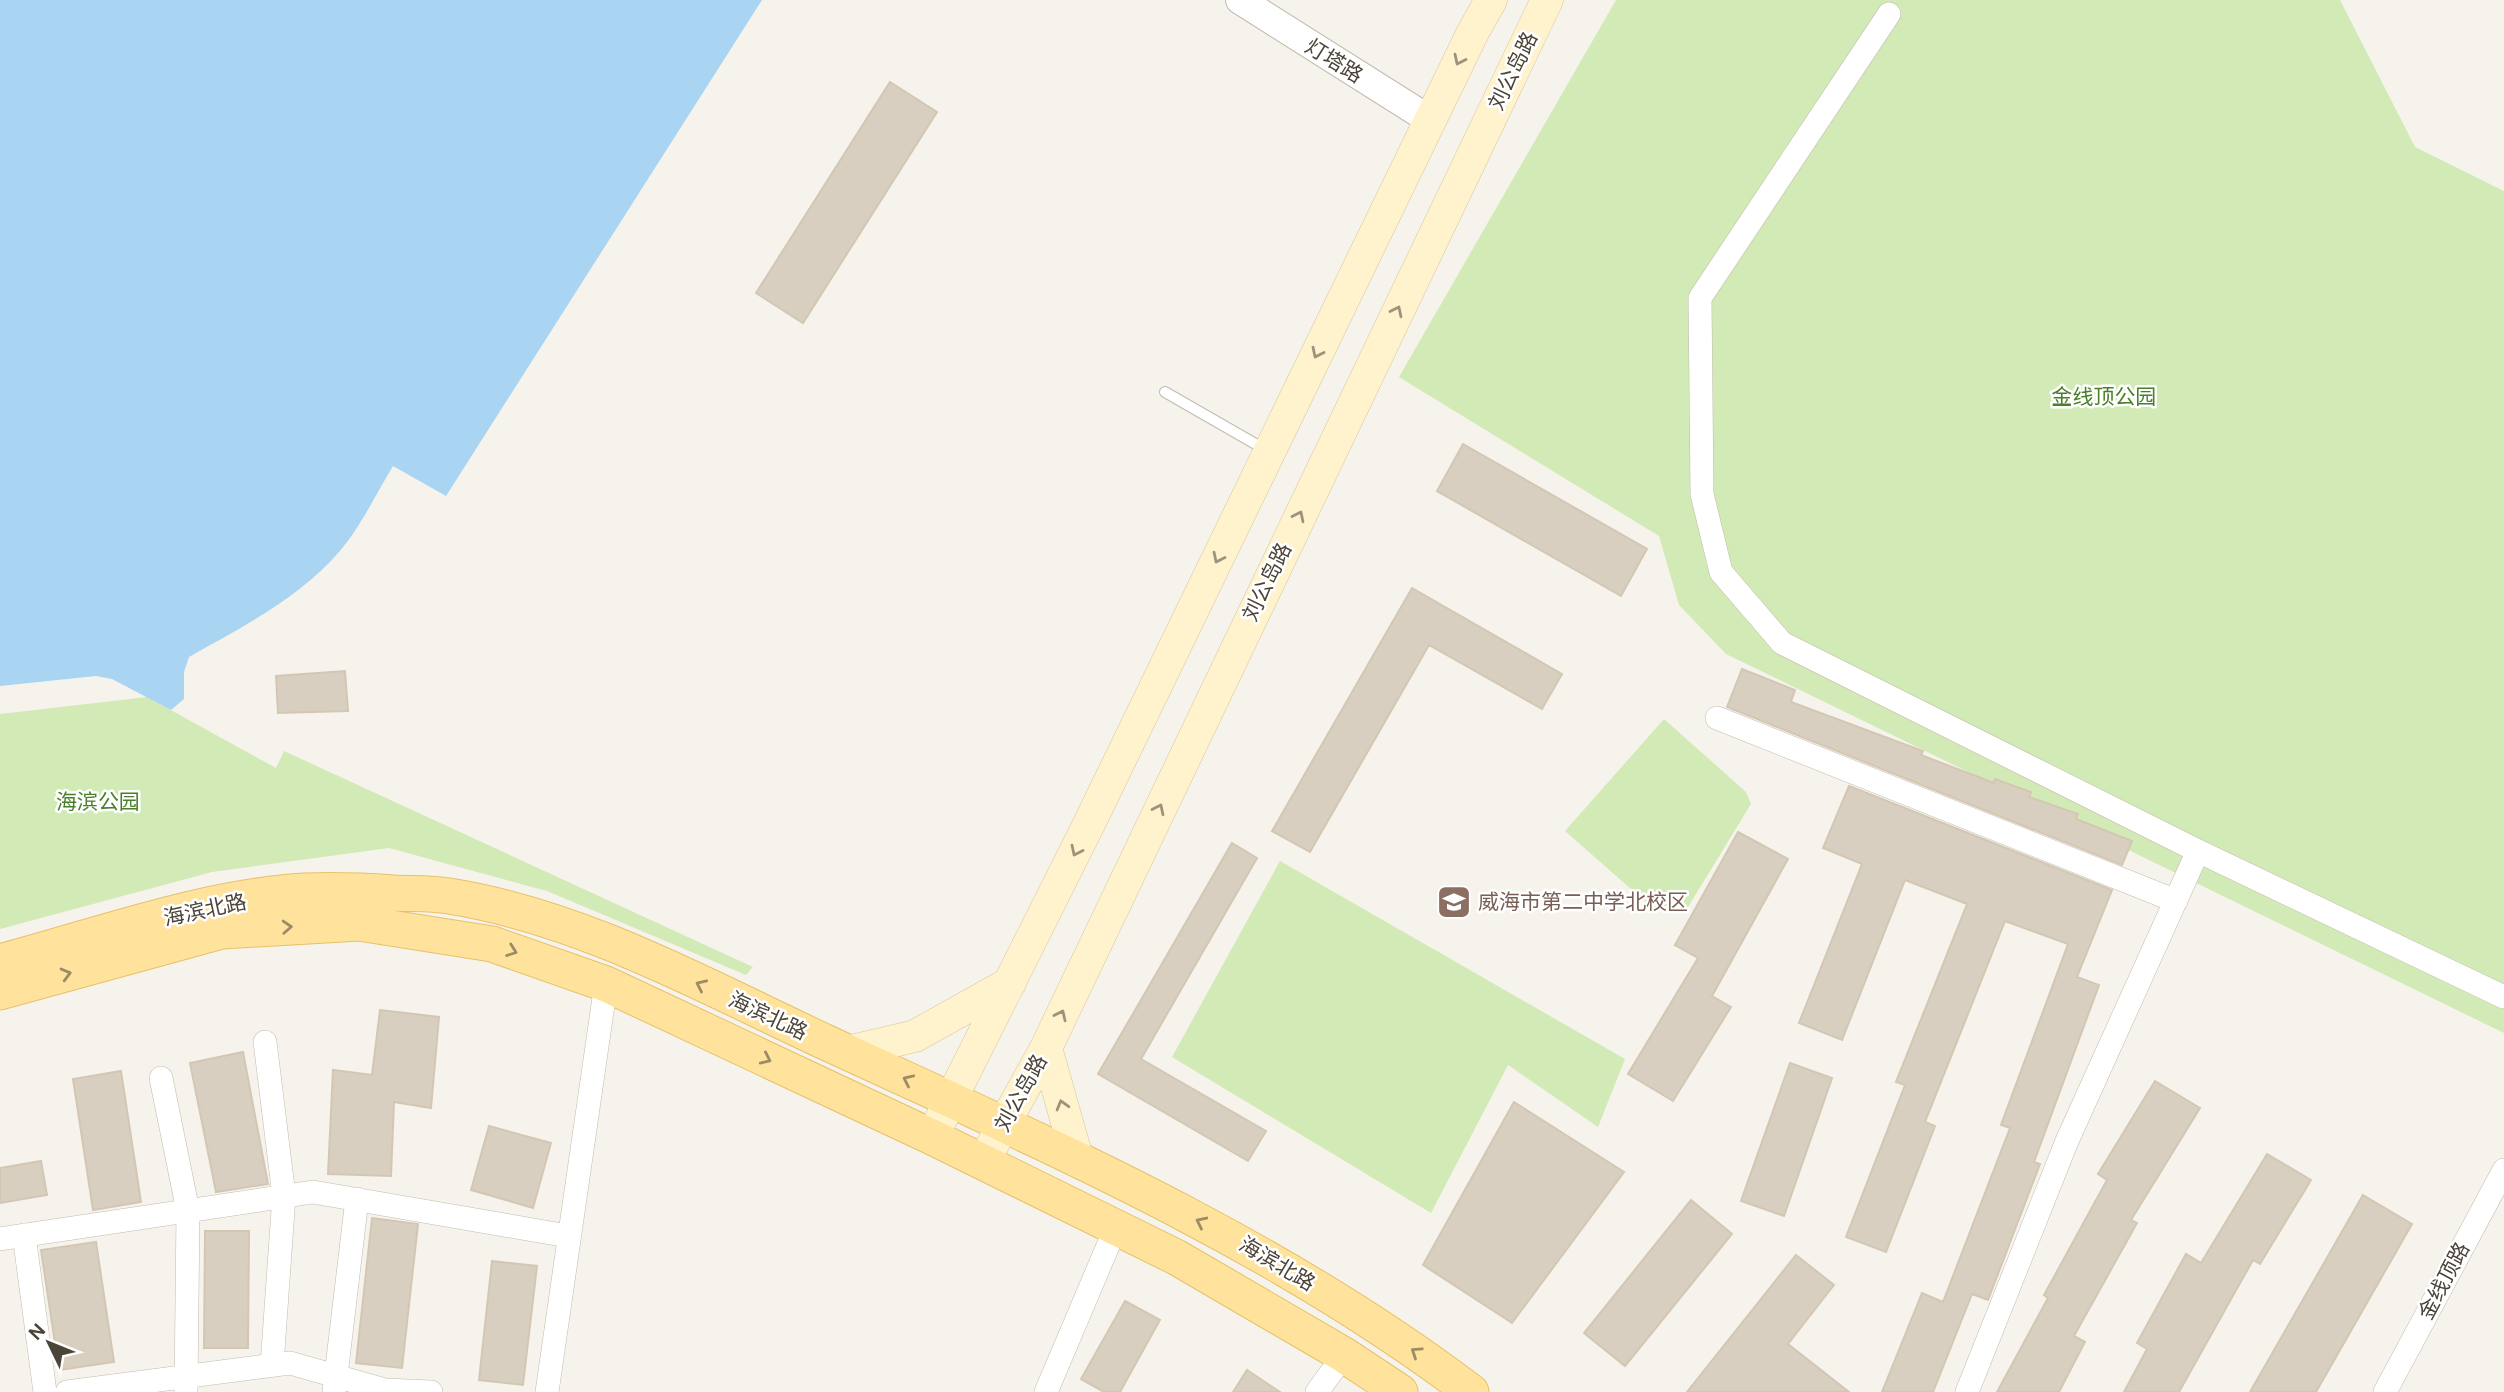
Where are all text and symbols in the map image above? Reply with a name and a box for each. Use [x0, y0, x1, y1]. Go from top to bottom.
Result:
street label: 刘公岛路 [1482, 27, 1544, 115]
street label: 灯塔路 [1300, 32, 1368, 90]
one-way arrow [1453, 53, 1467, 65]
one-way arrow [1389, 305, 1403, 318]
one-way arrow [1311, 346, 1325, 358]
park label: 金线顶公园 [2052, 383, 2157, 411]
one-way arrow [1291, 511, 1305, 523]
street label: 刘公岛路 [1236, 538, 1298, 626]
one-way arrow [1212, 551, 1226, 563]
park label: 海滨公园 [56, 788, 140, 816]
one-way arrow [1150, 804, 1164, 816]
one-way arrow [1071, 844, 1085, 856]
school or university icon: 威海市第二中学北校区 [1435, 883, 1473, 921]
street label: 海滨北路 [161, 888, 249, 932]
place label: 威海市第二中学北校区 [1478, 888, 1688, 916]
one-way arrow [282, 920, 293, 935]
one-way arrow [505, 943, 517, 957]
one-way arrow [60, 968, 72, 982]
one-way arrow [696, 979, 708, 993]
street label: 海滨北路 [724, 986, 812, 1046]
one-way arrow [1053, 1010, 1067, 1022]
street label: 刘公岛路 [988, 1049, 1054, 1137]
one-way arrow [759, 1051, 771, 1065]
one-way arrow [903, 1074, 915, 1088]
one-way arrow [1055, 1099, 1070, 1111]
one-way arrow [1196, 1216, 1208, 1230]
street label: 海滨北路 [1234, 1230, 1320, 1298]
street label: 金线顶路 [2412, 1237, 2476, 1325]
north arrow [14, 1308, 84, 1378]
text: N [23, 1318, 51, 1345]
one-way arrow [1411, 1348, 1424, 1360]

